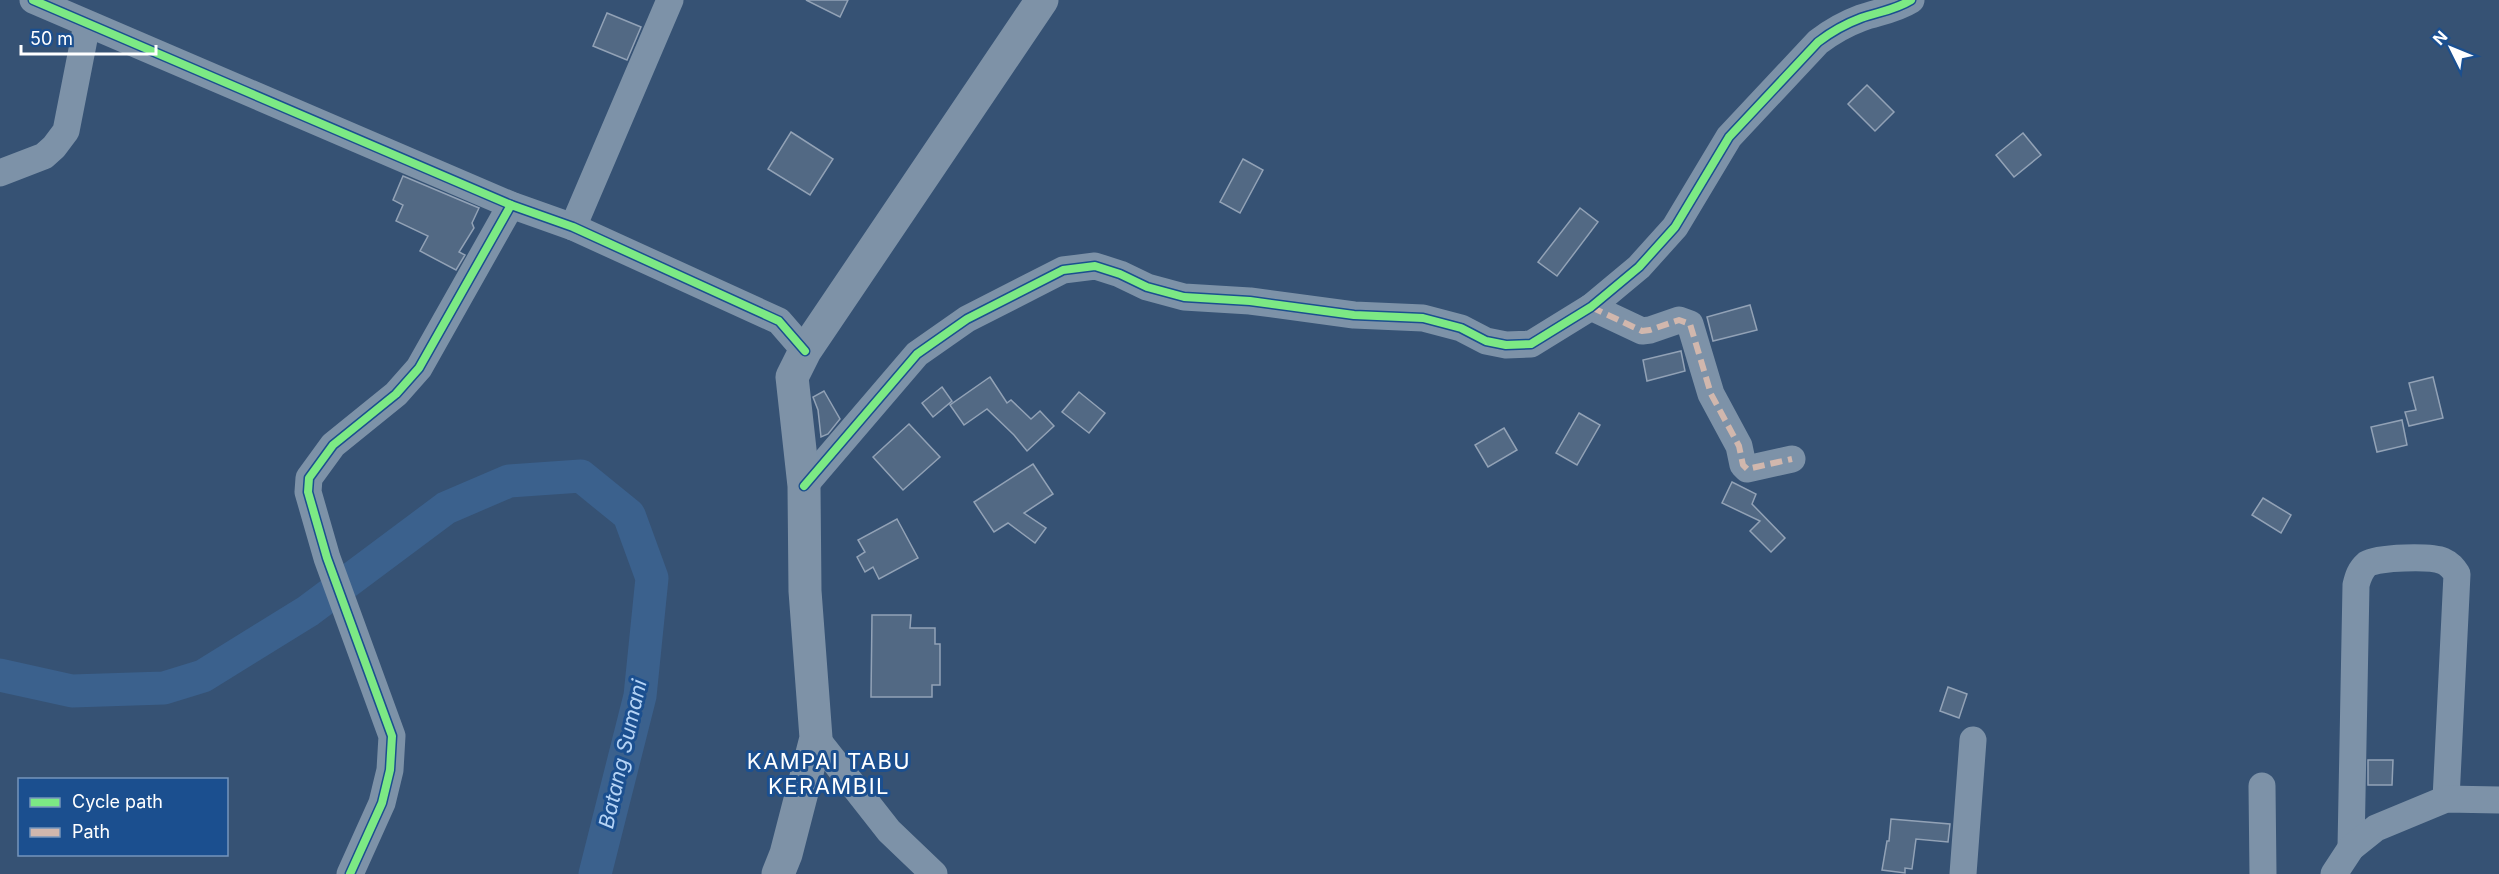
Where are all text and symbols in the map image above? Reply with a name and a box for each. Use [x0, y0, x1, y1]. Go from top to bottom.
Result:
scale bar [21, 18, 156, 56]
north arrow [2421, 18, 2481, 78]
text: N [2429, 26, 2452, 49]
text: 50 m [30, 28, 73, 49]
water label: Batang Sumani [593, 676, 652, 831]
district label: KAMPAI TABU KERAMBIL [747, 748, 911, 799]
legend [18, 778, 228, 856]
text: Cycle path [72, 791, 163, 812]
text: Path [72, 821, 110, 842]

